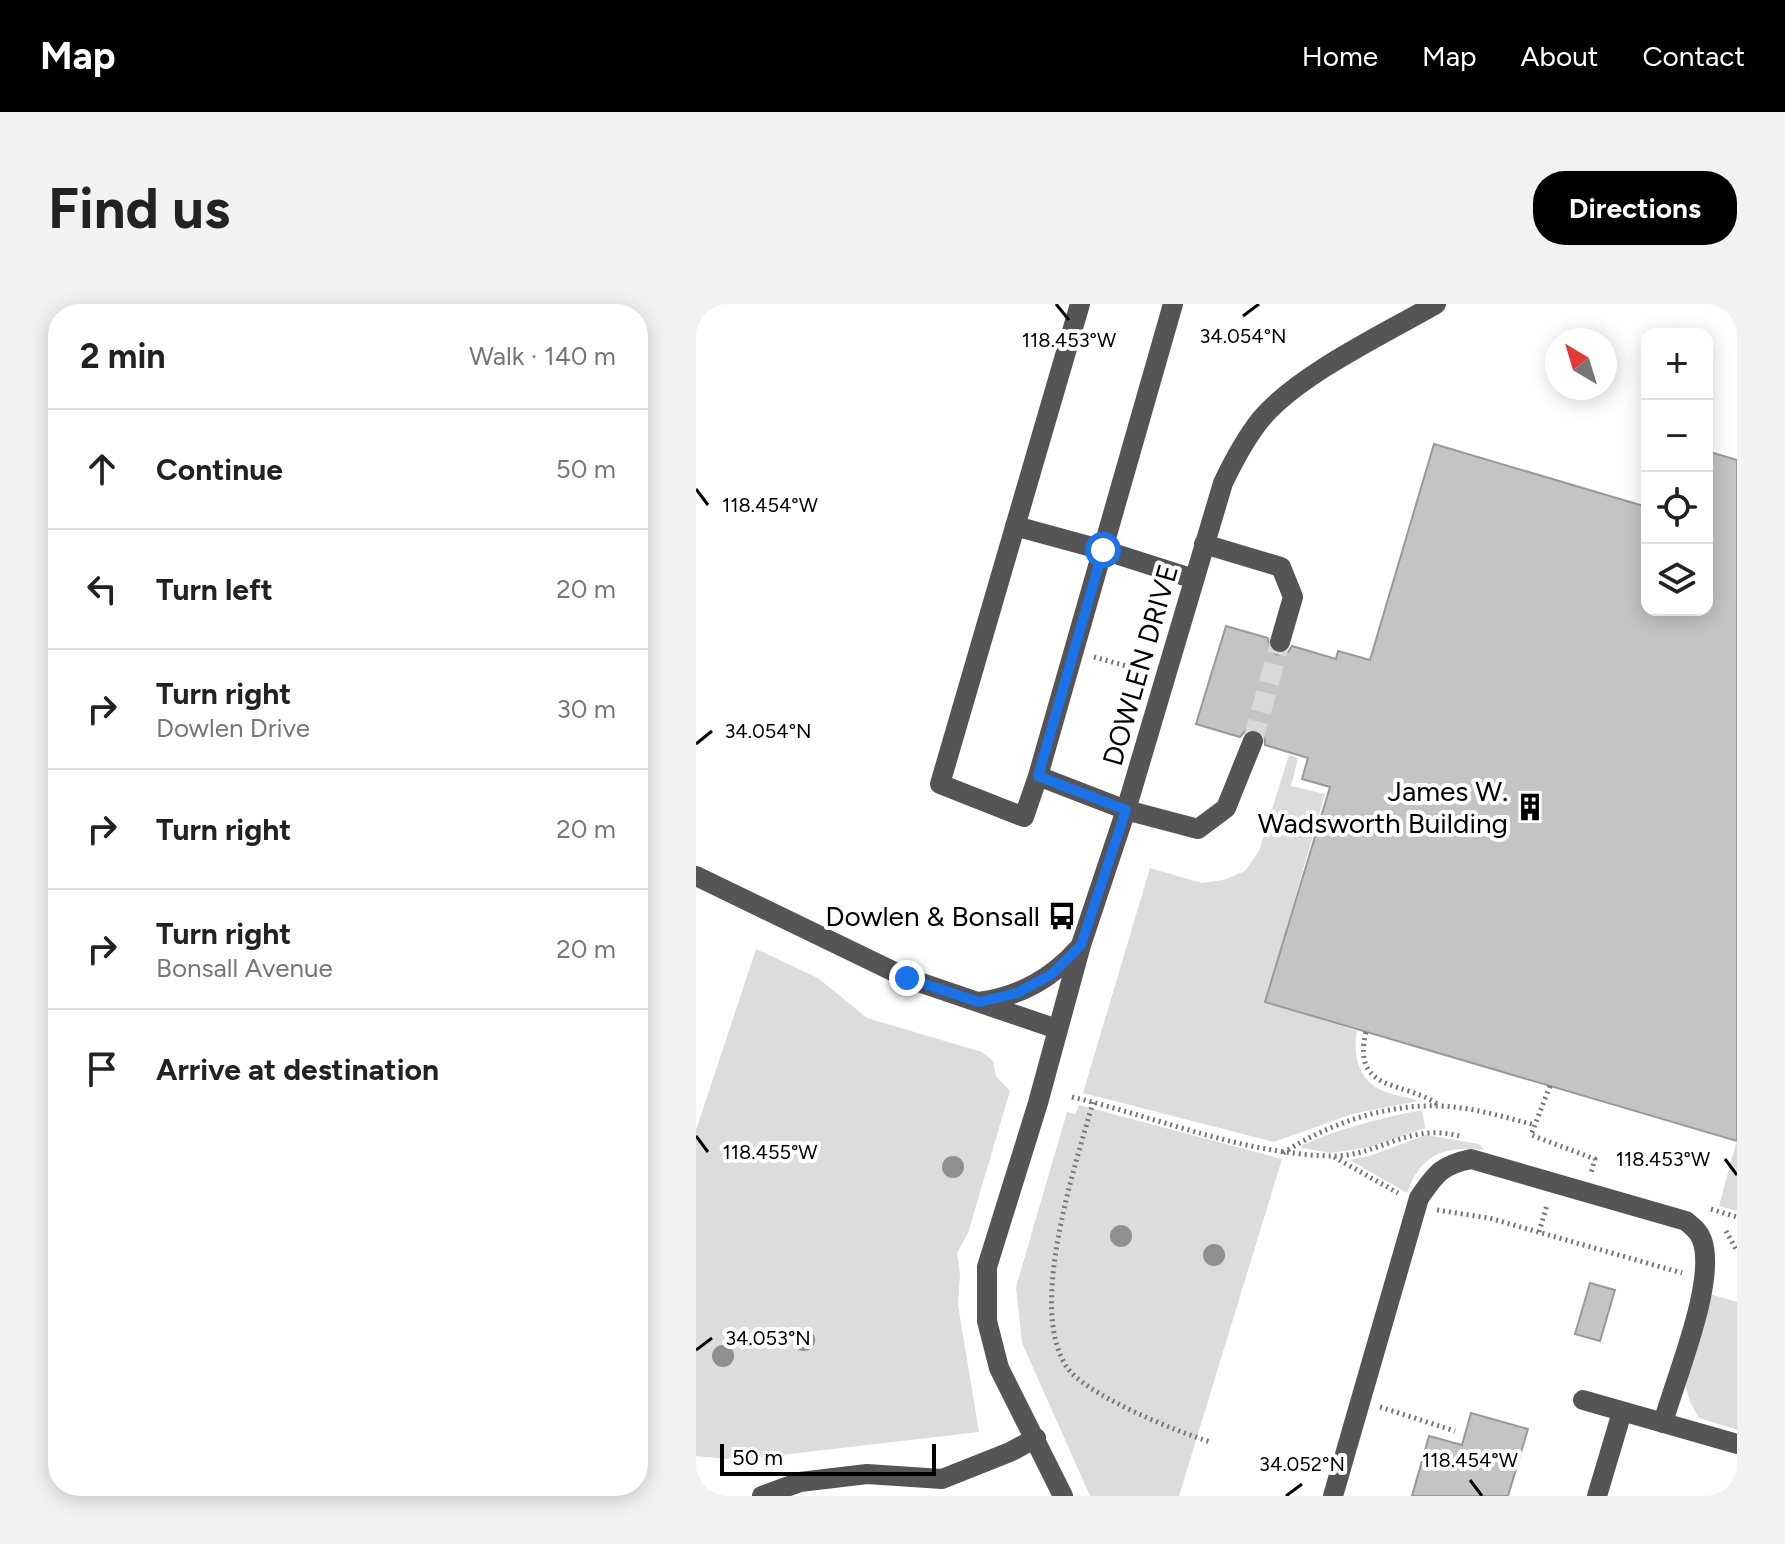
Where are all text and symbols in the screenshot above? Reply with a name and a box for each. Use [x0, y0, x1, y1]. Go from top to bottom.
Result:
text: Map [40, 33, 116, 79]
text: Home [1302, 39, 1378, 73]
text: Map [1422, 39, 1477, 73]
text: About [1521, 39, 1598, 73]
text: Contact [1642, 39, 1745, 73]
button: Directions [1533, 171, 1737, 245]
text: Find us [48, 175, 230, 242]
text: 34.054°N [1199, 324, 1287, 348]
text: 118.453°W [1022, 328, 1116, 352]
north arrow [1545, 328, 1617, 400]
map controls [1641, 328, 1713, 616]
button: + [1641, 328, 1713, 400]
text: 2 min [80, 336, 166, 377]
text: Walk · 140 m [469, 340, 616, 372]
button: − [1641, 400, 1713, 472]
icon: ahead [80, 447, 124, 491]
text: Continue [156, 451, 283, 488]
text: 50 m [556, 453, 616, 485]
button: locate [1641, 472, 1713, 544]
text: 118.454°W [722, 493, 818, 517]
route start [1085, 532, 1121, 568]
button: layers [1641, 544, 1713, 616]
street label: DOWLEN DRIVE [1095, 560, 1185, 770]
icon: left [80, 567, 124, 611]
text: Turn left [156, 571, 273, 608]
text: 20 m [556, 573, 616, 605]
text: Turn right [156, 675, 291, 712]
icon: right [80, 687, 124, 731]
text: 30 m [557, 693, 616, 725]
text: Dowlen Drive [156, 712, 310, 744]
text: 34.054°N [724, 719, 812, 743]
place label: James W. Wadsworth Building [1258, 774, 1508, 840]
building icon: James W. Wadsworth Building [1515, 792, 1545, 822]
icon: right [80, 807, 124, 851]
text: Turn right [156, 811, 291, 848]
text: 20 m [556, 813, 616, 845]
place label: Dowlen & Bonsall [825, 899, 1040, 933]
bus stop icon: Dowlen & Bonsall [1047, 901, 1077, 931]
text: Turn right [156, 915, 291, 952]
icon: right [80, 927, 124, 971]
text: 20 m [556, 933, 616, 965]
text: Bonsall Avenue [156, 952, 333, 984]
route end [889, 960, 925, 996]
icon: arrive [80, 1047, 124, 1091]
text: Arrive at destination [156, 1051, 439, 1088]
text: 118.455°W [723, 1140, 817, 1164]
text: 118.453°W [1616, 1147, 1710, 1171]
text: 34.053°N [725, 1326, 811, 1350]
scale bar [720, 1440, 936, 1476]
text: 50 m [732, 1444, 783, 1471]
text: 118.454°W [1422, 1448, 1518, 1472]
text: 34.052°N [1259, 1452, 1345, 1476]

